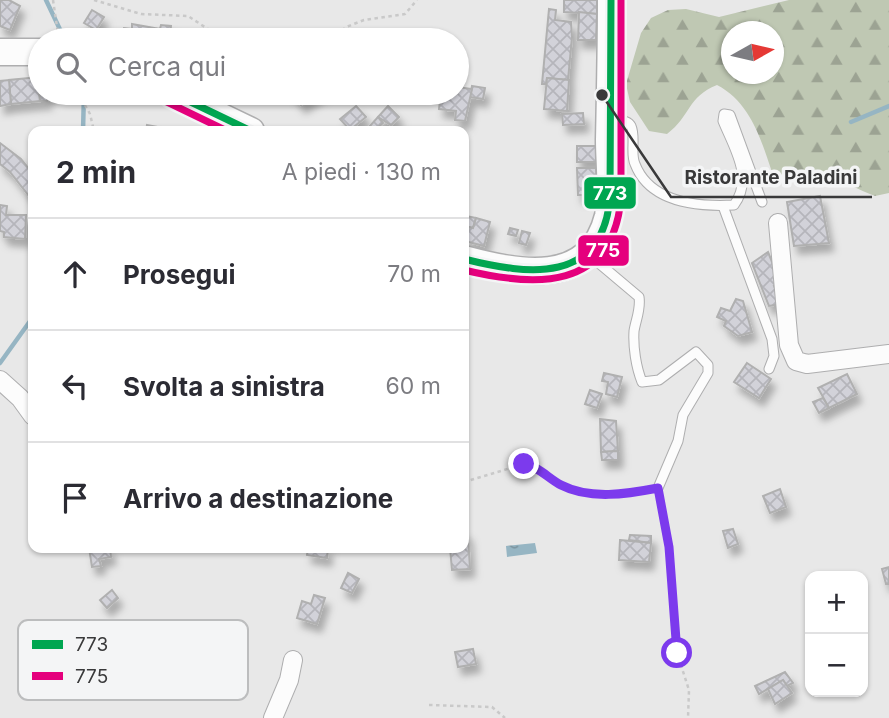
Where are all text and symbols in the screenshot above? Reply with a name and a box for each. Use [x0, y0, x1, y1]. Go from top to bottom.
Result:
north arrow [721, 21, 784, 84]
search box [28, 28, 469, 105]
icon: search [52, 48, 90, 86]
text: Cerca qui [108, 51, 226, 82]
text: 2 min [56, 154, 136, 190]
callout: Ristorante Paladini [671, 157, 872, 197]
text: A piedi · 130 m [282, 158, 441, 186]
text: Ristorante Paladini [684, 166, 858, 189]
line badge: 773 [583, 176, 637, 210]
text: 773 [593, 182, 627, 205]
line badge: 775 [577, 234, 630, 267]
text: 775 [586, 239, 620, 262]
icon: ahead [56, 255, 94, 293]
text: Prosegui [123, 259, 235, 290]
text: 70 m [387, 260, 441, 288]
icon: left [56, 367, 94, 405]
text: Svolta a sinistra [123, 371, 325, 402]
text: 60 m [386, 372, 441, 400]
route end [508, 448, 539, 479]
icon: arrive [56, 479, 94, 517]
text: Arrivo a destinazione [123, 483, 393, 514]
map controls [805, 571, 868, 697]
button: + [805, 571, 868, 634]
legend [18, 620, 248, 700]
text: 773 [75, 633, 108, 656]
button: − [805, 634, 868, 697]
route start [661, 637, 692, 668]
text: 775 [75, 665, 108, 688]

